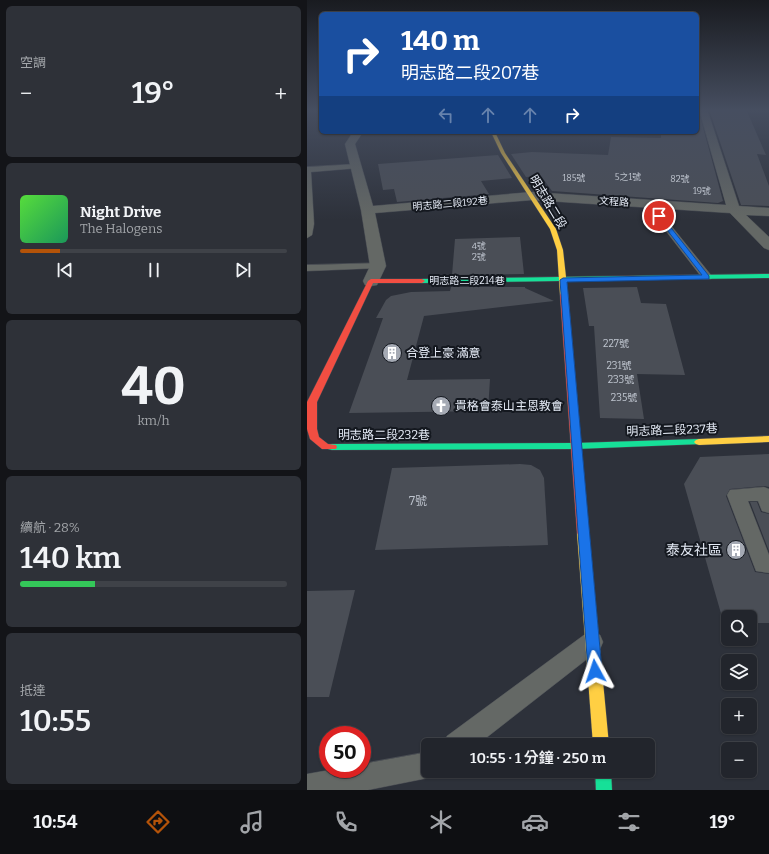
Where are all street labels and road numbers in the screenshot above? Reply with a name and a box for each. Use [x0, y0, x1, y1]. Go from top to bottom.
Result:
street label: 明志路二段 [527, 173, 569, 231]
street label: 明志路二段192巷 [412, 195, 488, 213]
street label: 文程路 [599, 195, 629, 209]
street label: 明志路二段214巷 [429, 275, 505, 287]
street label: 明志路二段237巷 [626, 421, 718, 439]
street label: 明志路二段232巷 [338, 428, 430, 442]

